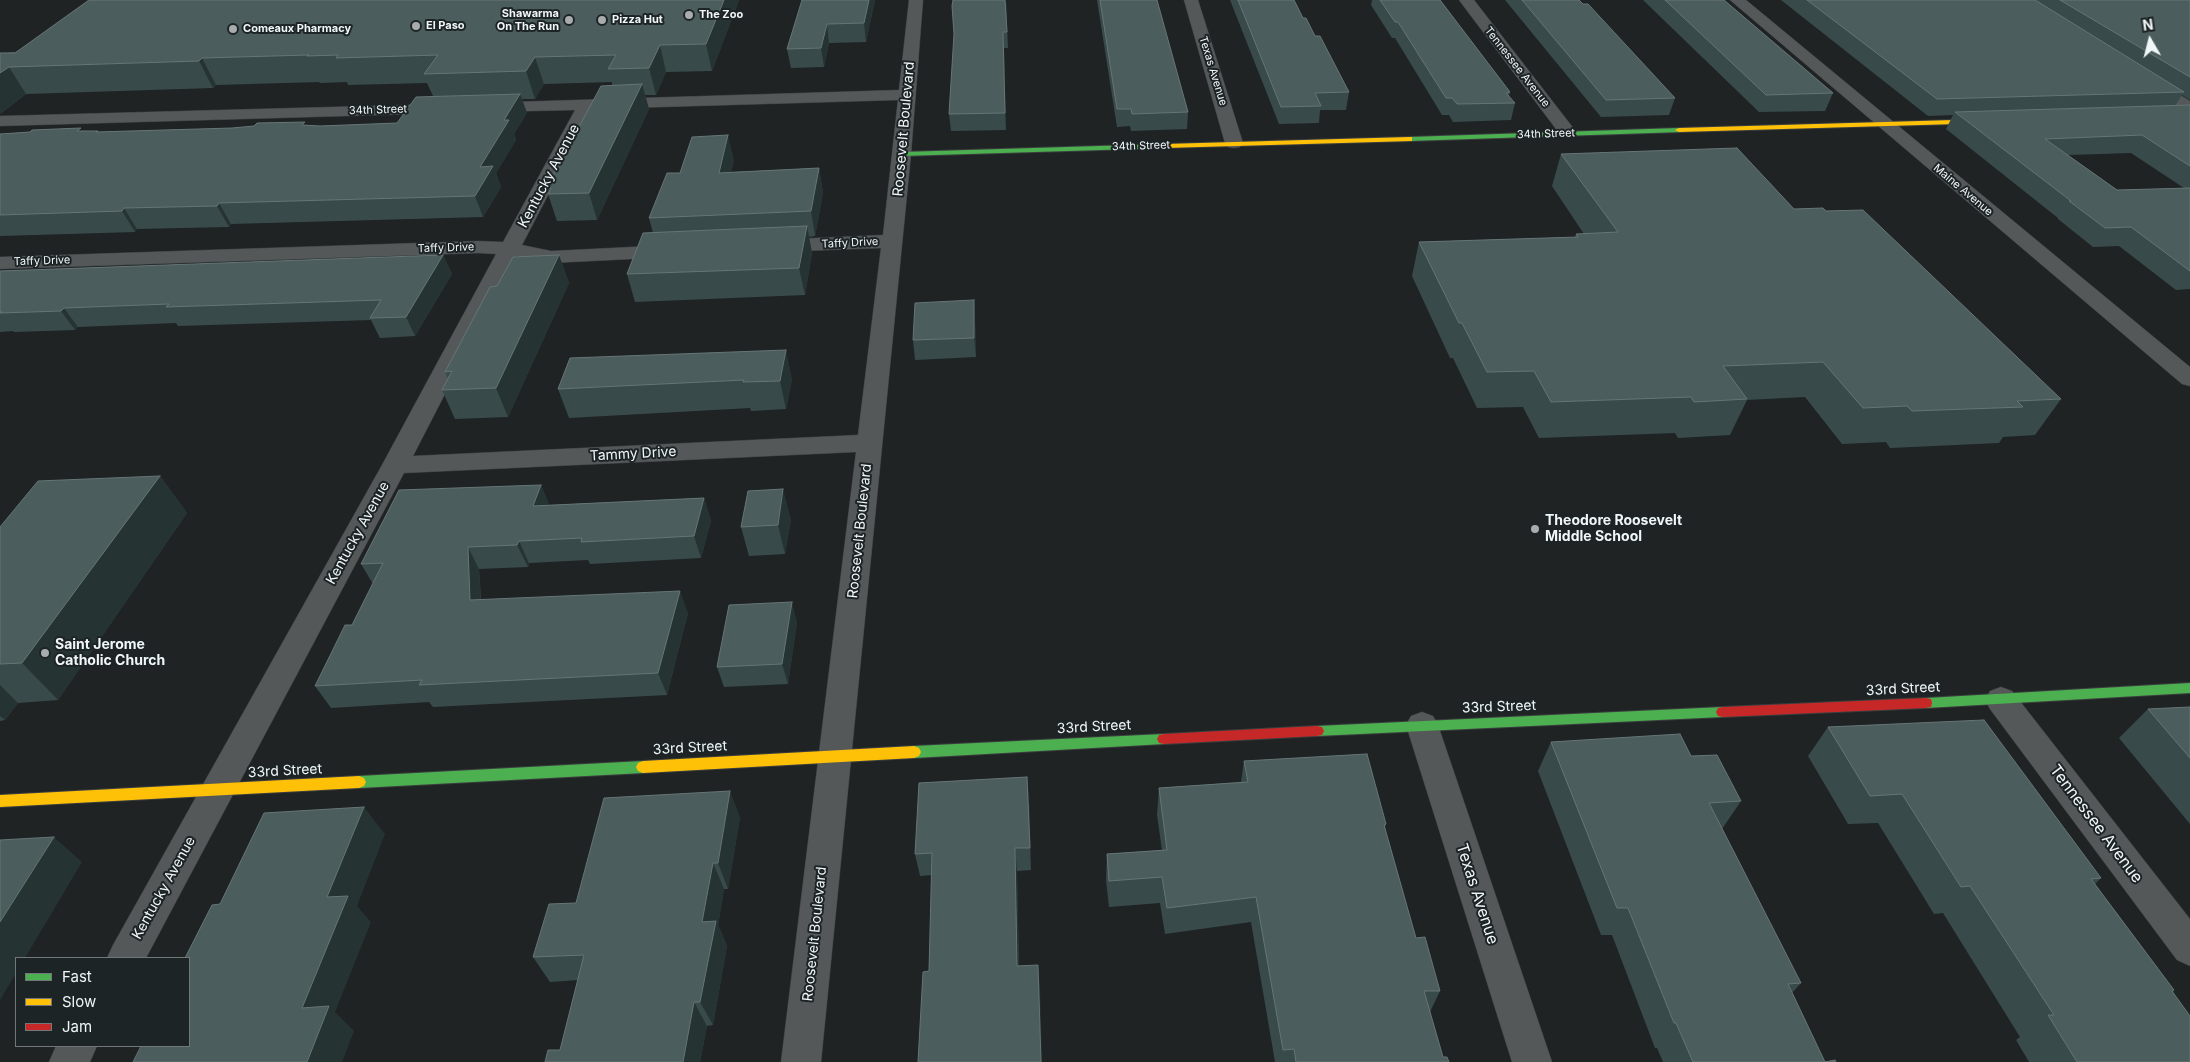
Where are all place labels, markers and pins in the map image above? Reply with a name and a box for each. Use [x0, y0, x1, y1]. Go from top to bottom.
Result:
place label: Shawarma On The Run [497, 7, 559, 33]
place label: The Zoo [699, 8, 743, 22]
marker: The Zoo [683, 9, 695, 21]
place label: Pizza Hut [612, 13, 663, 27]
marker: Shawarma On The Run [563, 14, 575, 26]
marker: Pizza Hut [596, 14, 608, 26]
place label: El Paso [426, 19, 465, 33]
marker: El Paso [410, 20, 422, 32]
place label: Comeaux Pharmacy [243, 22, 351, 36]
marker: Comeaux Pharmacy [227, 23, 239, 35]
place label: Theodore Roosevelt Middle School [1545, 513, 1682, 546]
marker: Theodore Roosevelt Middle School [1529, 523, 1541, 535]
place label: Saint Jerome Catholic Church [55, 637, 165, 670]
marker: Saint Jerome Catholic Church [39, 647, 51, 659]

